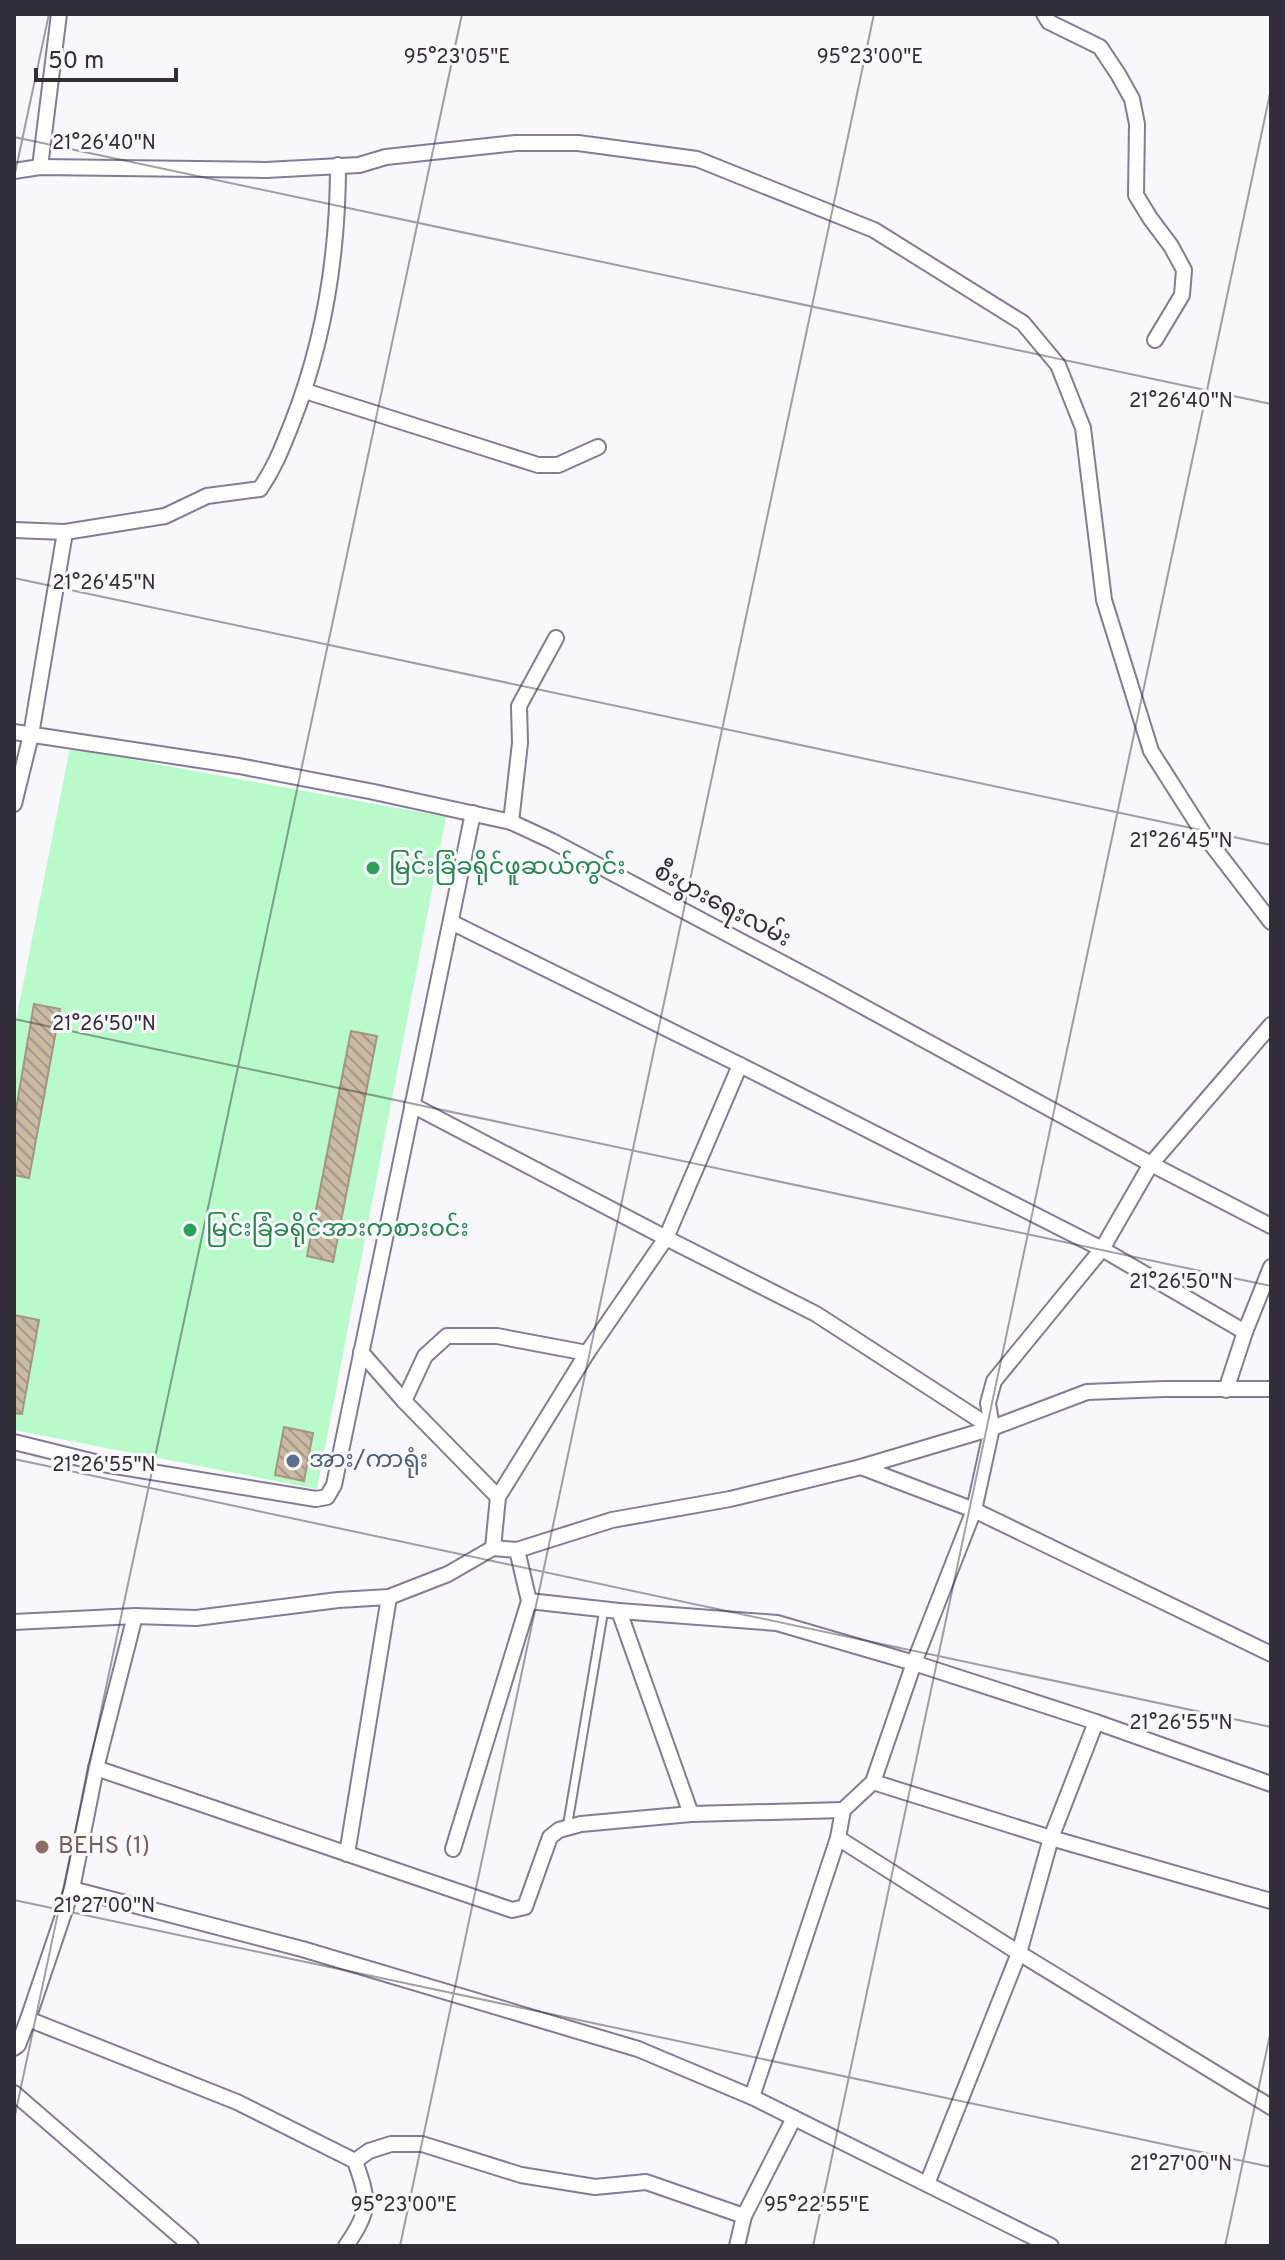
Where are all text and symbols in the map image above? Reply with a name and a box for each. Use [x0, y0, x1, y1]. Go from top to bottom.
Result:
scale bar [36, 32, 176, 82]
text: 95°23'05"E [404, 45, 510, 71]
text: 95°23'00"E [817, 45, 923, 71]
text: 50 m [48, 47, 104, 77]
text: 21°26'40"N [52, 131, 156, 157]
text: 21°26'40"N [1129, 389, 1233, 415]
text: 21°26'45"N [52, 571, 156, 597]
text: 21°26'45"N [1129, 829, 1233, 855]
place label: မြင်းခြံခရိုင်ဖူဆယ်ကွင်း [389, 850, 626, 885]
street label: စီးပွားရေးလမ်း [647, 855, 797, 956]
marker: မြင်းခြံခရိုင်ဖူဆယ်ကွင်း [364, 859, 382, 877]
text: 21°26'50"N [52, 1012, 156, 1038]
place label: မြင်းခြံခရိုင်အားကစားဝင်း [206, 1212, 469, 1247]
marker: မြင်းခြံခရိုင်အားကစားဝင်း [181, 1221, 199, 1239]
text: 21°26'50"N [1129, 1270, 1233, 1296]
place label: အား/ကာရုံး [309, 1446, 428, 1478]
marker: အား/ကာရုံး [284, 1452, 302, 1470]
text: 21°26'55"N [52, 1453, 156, 1479]
text: 21°26'55"N [1129, 1711, 1233, 1737]
place label: BEHS (1) [58, 1832, 150, 1862]
marker: BEHS (1) [33, 1838, 51, 1856]
text: 21°27'00"N [53, 1894, 155, 1920]
text: 21°27'00"N [1130, 2152, 1232, 2178]
text: 95°23'00"E [351, 2193, 457, 2219]
text: 95°22'55"E [764, 2193, 870, 2219]

